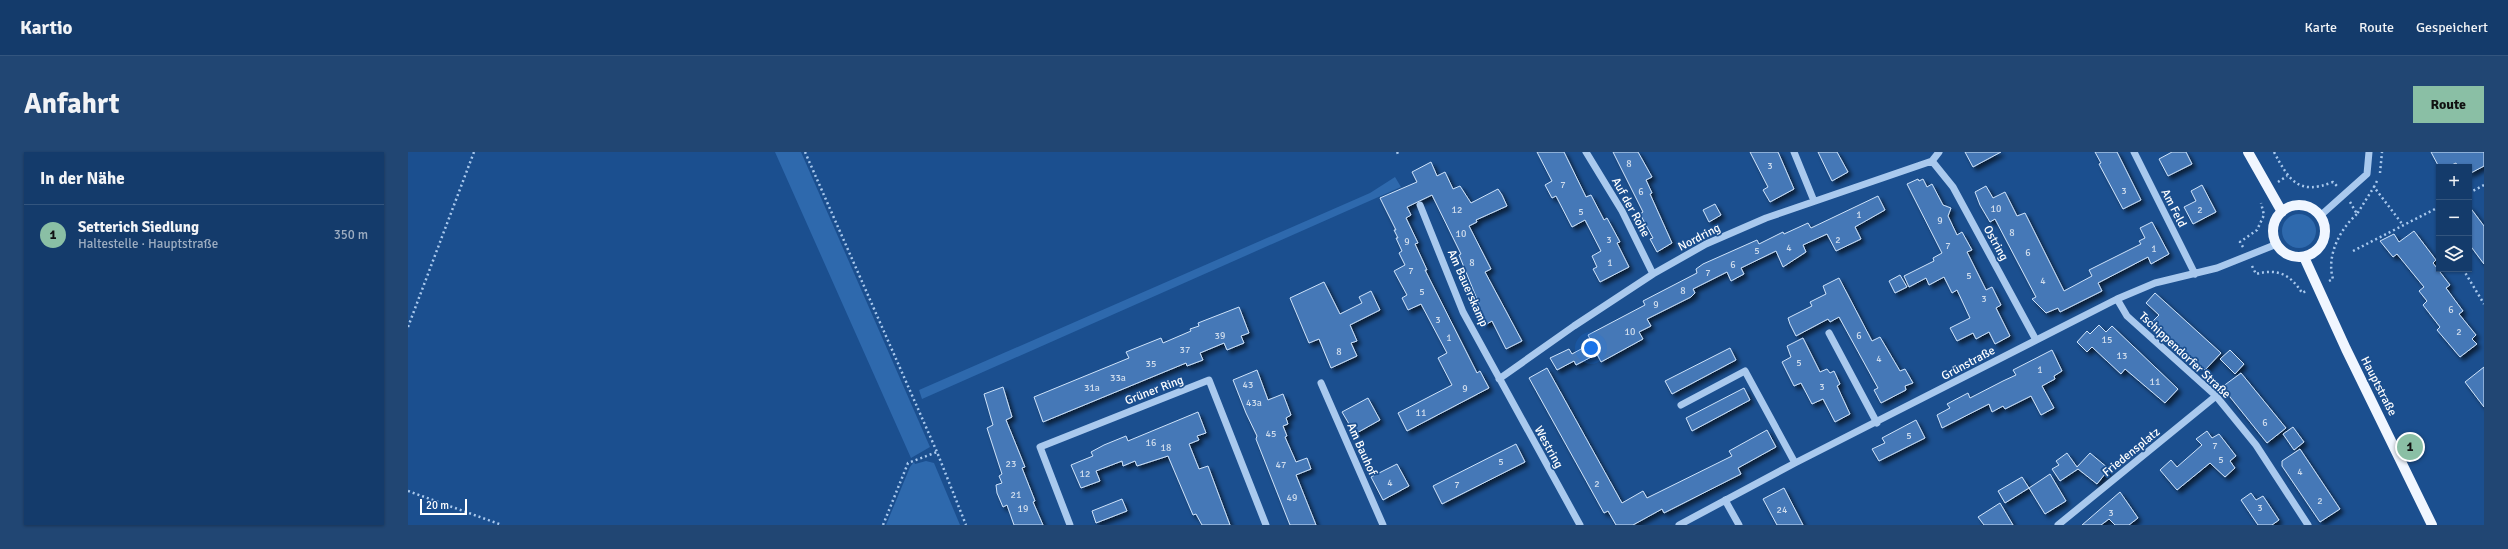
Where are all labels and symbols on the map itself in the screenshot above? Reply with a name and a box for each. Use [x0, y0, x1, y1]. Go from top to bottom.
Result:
house number: 8 [1626, 158, 1632, 170]
house number: 3 [1767, 160, 1773, 172]
street label: Auf der Rohe [1608, 175, 1653, 240]
house number: 7 [1560, 179, 1566, 191]
house number: 3 [2121, 185, 2127, 197]
house number: 6 [1638, 186, 1644, 198]
street label: Am Feld [2158, 186, 2190, 230]
house number: 10 [1991, 203, 2001, 215]
house number: 12 [1452, 204, 1462, 216]
house number: 2 [2197, 204, 2203, 216]
house number: 5 [1578, 206, 1584, 218]
house number: 1 [1856, 209, 1862, 221]
house number: 9 [1937, 215, 1943, 227]
street label: Nordring [1675, 220, 1723, 255]
street label: Ostring [1980, 223, 2011, 264]
house number: 8 [2009, 227, 2015, 239]
house number: 10 [1456, 228, 1466, 240]
house number: 3 [1606, 234, 1612, 246]
house number: 2 [1835, 234, 1841, 246]
house number: 9 [1404, 236, 1410, 248]
house number: 7 [1945, 240, 1951, 252]
house number: 4 [1786, 242, 1792, 254]
house number: 1 [2151, 243, 2157, 255]
house number: 5 [1754, 245, 1760, 257]
street label: Am Bauerskamp [1444, 247, 1491, 329]
house number: 6 [2025, 247, 2031, 259]
house number: 8 [1469, 257, 1475, 269]
house number: 1 [1607, 257, 1613, 269]
house number: 6 [1730, 259, 1736, 271]
house number: 7 [1408, 265, 1414, 277]
house number: 7 [1705, 267, 1711, 279]
house number: 5 [1966, 270, 1972, 282]
house number: 4 [2040, 275, 2046, 287]
house number: 8 [1680, 285, 1686, 297]
house number: 5 [1419, 286, 1425, 298]
house number: 3 [1981, 293, 1987, 305]
house number: 9 [1653, 299, 1659, 311]
house number: 6 [2448, 304, 2454, 316]
street label: Tschippendorfer Straße [2136, 309, 2234, 402]
house number: 3 [1435, 314, 1441, 326]
house number: 10 [1625, 326, 1635, 338]
house number: 2 [2456, 326, 2462, 338]
house number: 39 [1215, 330, 1225, 342]
house number: 6 [1856, 330, 1862, 342]
house number: 1 [1446, 332, 1452, 344]
house number: 15 [2102, 334, 2112, 346]
your location [1581, 338, 1601, 358]
street label: Grünstraße [1939, 343, 1998, 384]
house number: 37 [1180, 344, 1190, 356]
house number: 8 [1336, 346, 1342, 358]
house number: 13 [2117, 350, 2127, 362]
house number: 4 [1876, 353, 1882, 365]
street label: Hauptstraße [2357, 354, 2400, 418]
house number: 5 [1796, 357, 1802, 369]
house number: 35 [1146, 358, 1156, 370]
house number: 1 [2037, 364, 2043, 376]
house number: 33a [1110, 372, 1126, 384]
street label: Grüner Ring [1123, 372, 1186, 409]
house number: 11 [2150, 376, 2160, 388]
house number: 43 [1243, 379, 1253, 391]
house number: 3 [1819, 381, 1825, 393]
house number: 31a [1084, 382, 1100, 394]
house number: 9 [1462, 383, 1468, 395]
house number: 43a [1246, 397, 1262, 409]
house number: 11 [1416, 407, 1426, 419]
house number: 6 [2262, 417, 2268, 429]
street label: Am Bauhof [1343, 420, 1380, 479]
street label: Westring [1531, 424, 1566, 471]
street label: Friedensplatz [2100, 425, 2163, 480]
house number: 45 [1266, 428, 1276, 440]
house number: 5 [1906, 430, 1912, 442]
pin: 1 [2397, 432, 2423, 462]
house number: 16 [1146, 437, 1156, 449]
house number: 7 [2212, 440, 2218, 452]
house number: 18 [1161, 442, 1171, 454]
house number: 5 [2218, 454, 2224, 466]
house number: 5 [1498, 456, 1504, 468]
house number: 23 [1006, 458, 1016, 470]
house number: 47 [1276, 459, 1286, 471]
house number: 4 [2297, 466, 2303, 478]
house number: 12 [1080, 468, 1090, 480]
house number: 4 [1387, 477, 1393, 489]
house number: 2 [1594, 478, 1600, 490]
house number: 7 [1454, 479, 1460, 491]
house number: 21 [1011, 489, 1021, 501]
house number: 49 [1287, 492, 1297, 504]
house number: 2 [2317, 495, 2323, 507]
scale bar [420, 497, 467, 516]
house number: 3 [2257, 502, 2263, 514]
house number: 19 [1018, 503, 1028, 515]
house number: 24 [1777, 504, 1788, 516]
house number: 3 [2108, 507, 2114, 519]

